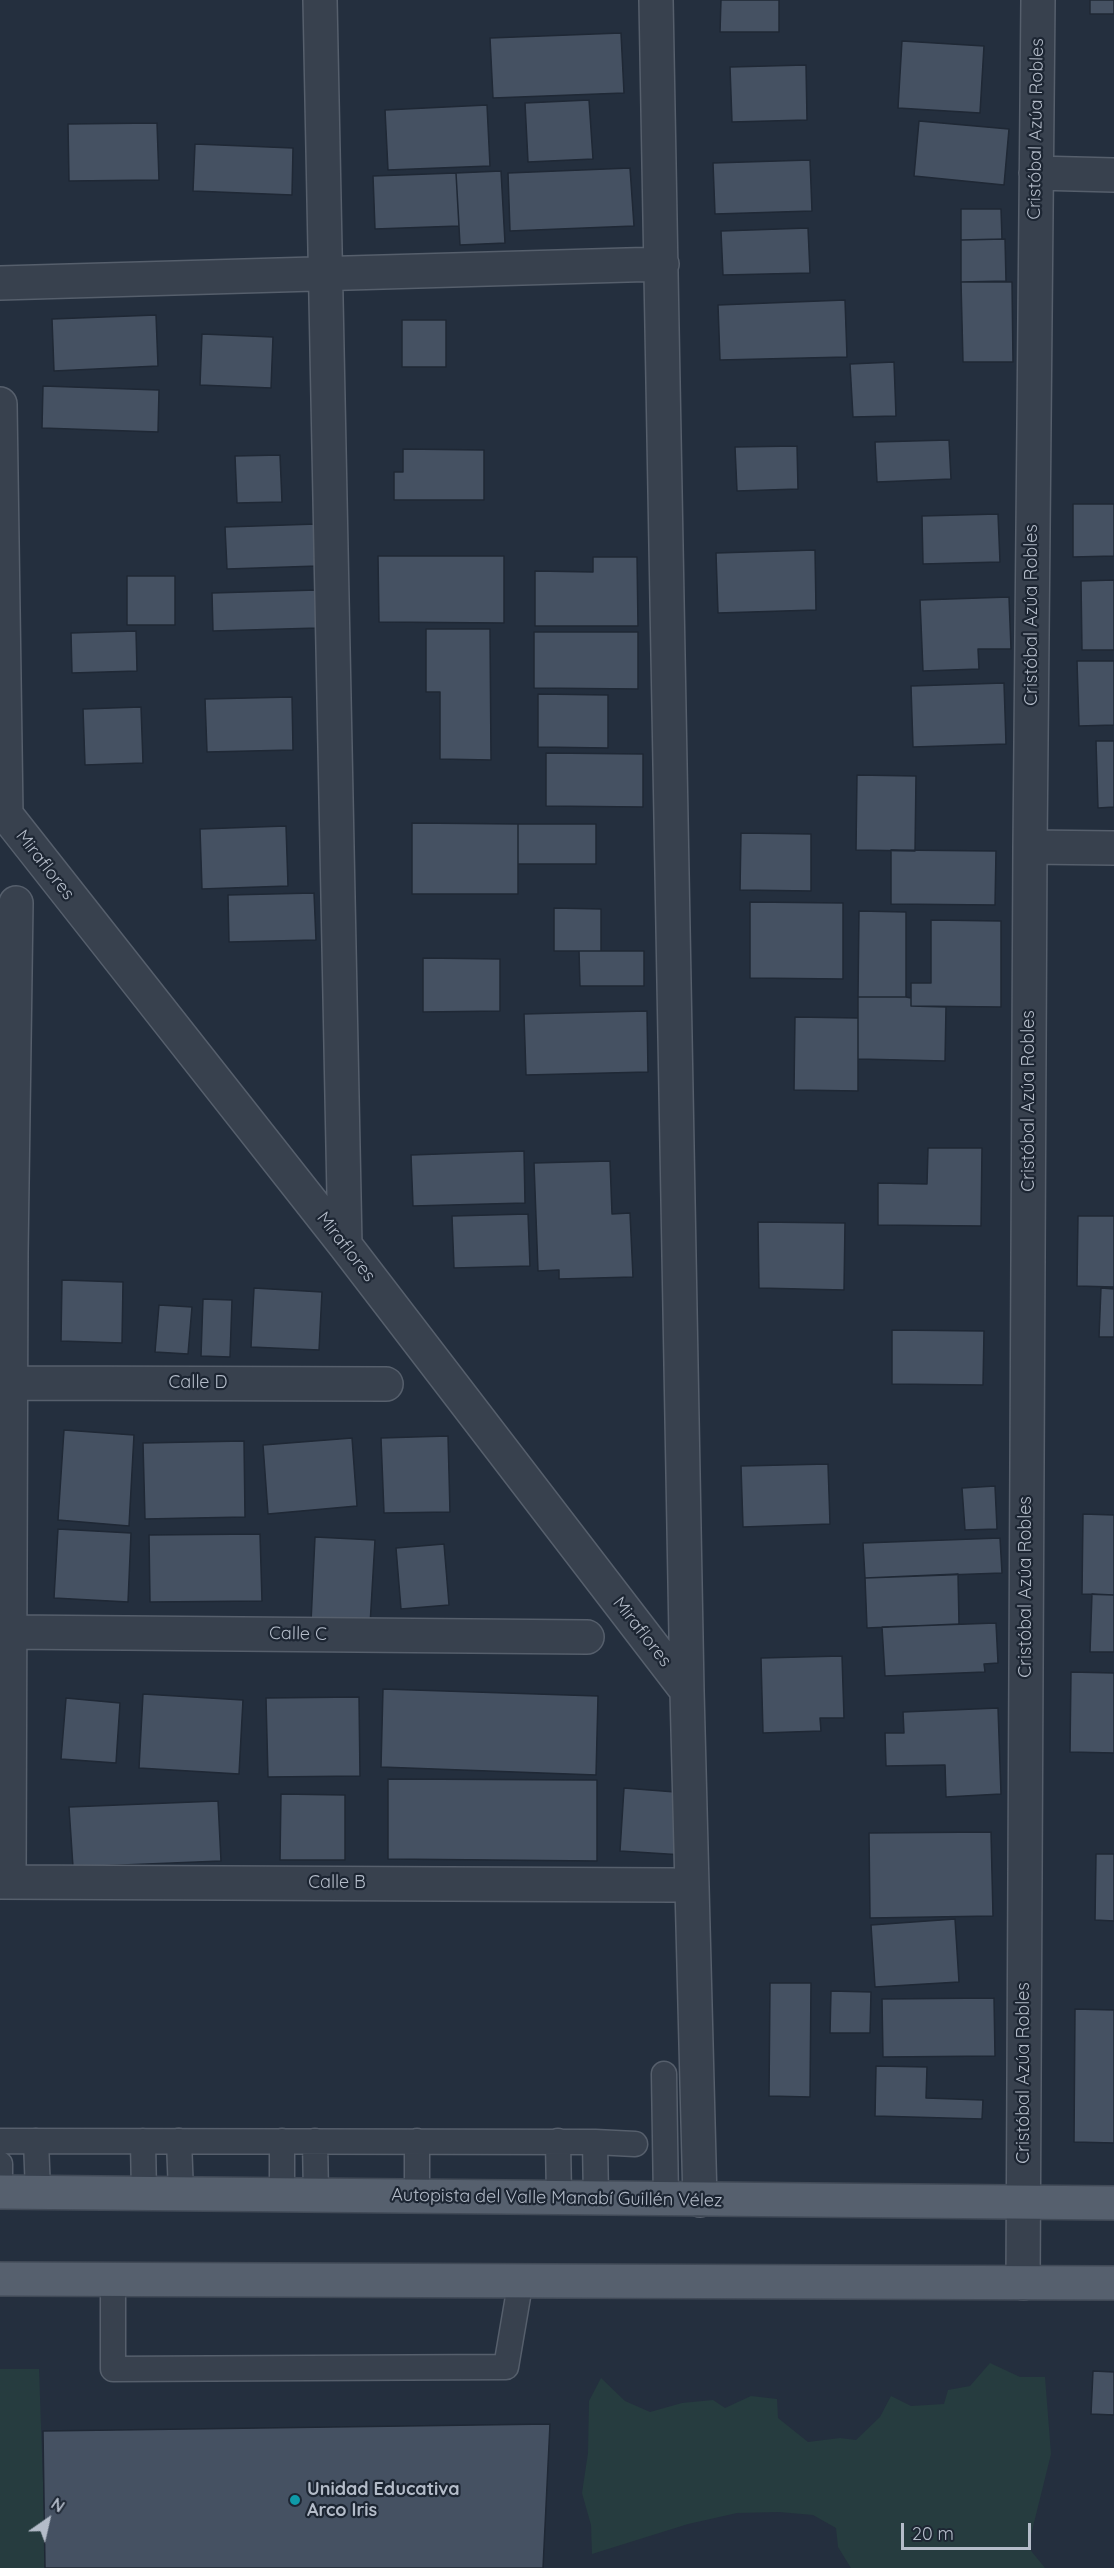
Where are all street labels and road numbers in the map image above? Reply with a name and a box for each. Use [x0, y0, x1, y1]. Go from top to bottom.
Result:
street label: Cristóbal Azúa Robles [1024, 38, 1048, 220]
street label: Cristóbal Azúa Robles [1021, 524, 1043, 706]
street label: Miraflores [11, 826, 79, 904]
street label: Cristóbal Azúa Robles [1018, 1010, 1040, 1192]
street label: Miraflores [312, 1208, 380, 1286]
street label: Calle D [169, 1372, 227, 1394]
street label: Cristóbal Azúa Robles [1015, 1496, 1037, 1678]
street label: Miraflores [608, 1593, 676, 1671]
street label: Calle C [269, 1623, 327, 1645]
street label: Calle B [308, 1872, 366, 1894]
street label: Cristóbal Azúa Robles [1013, 1982, 1035, 2164]
street label: Autopista del Valle Manabí Guillén Vélez [391, 2184, 723, 2212]

